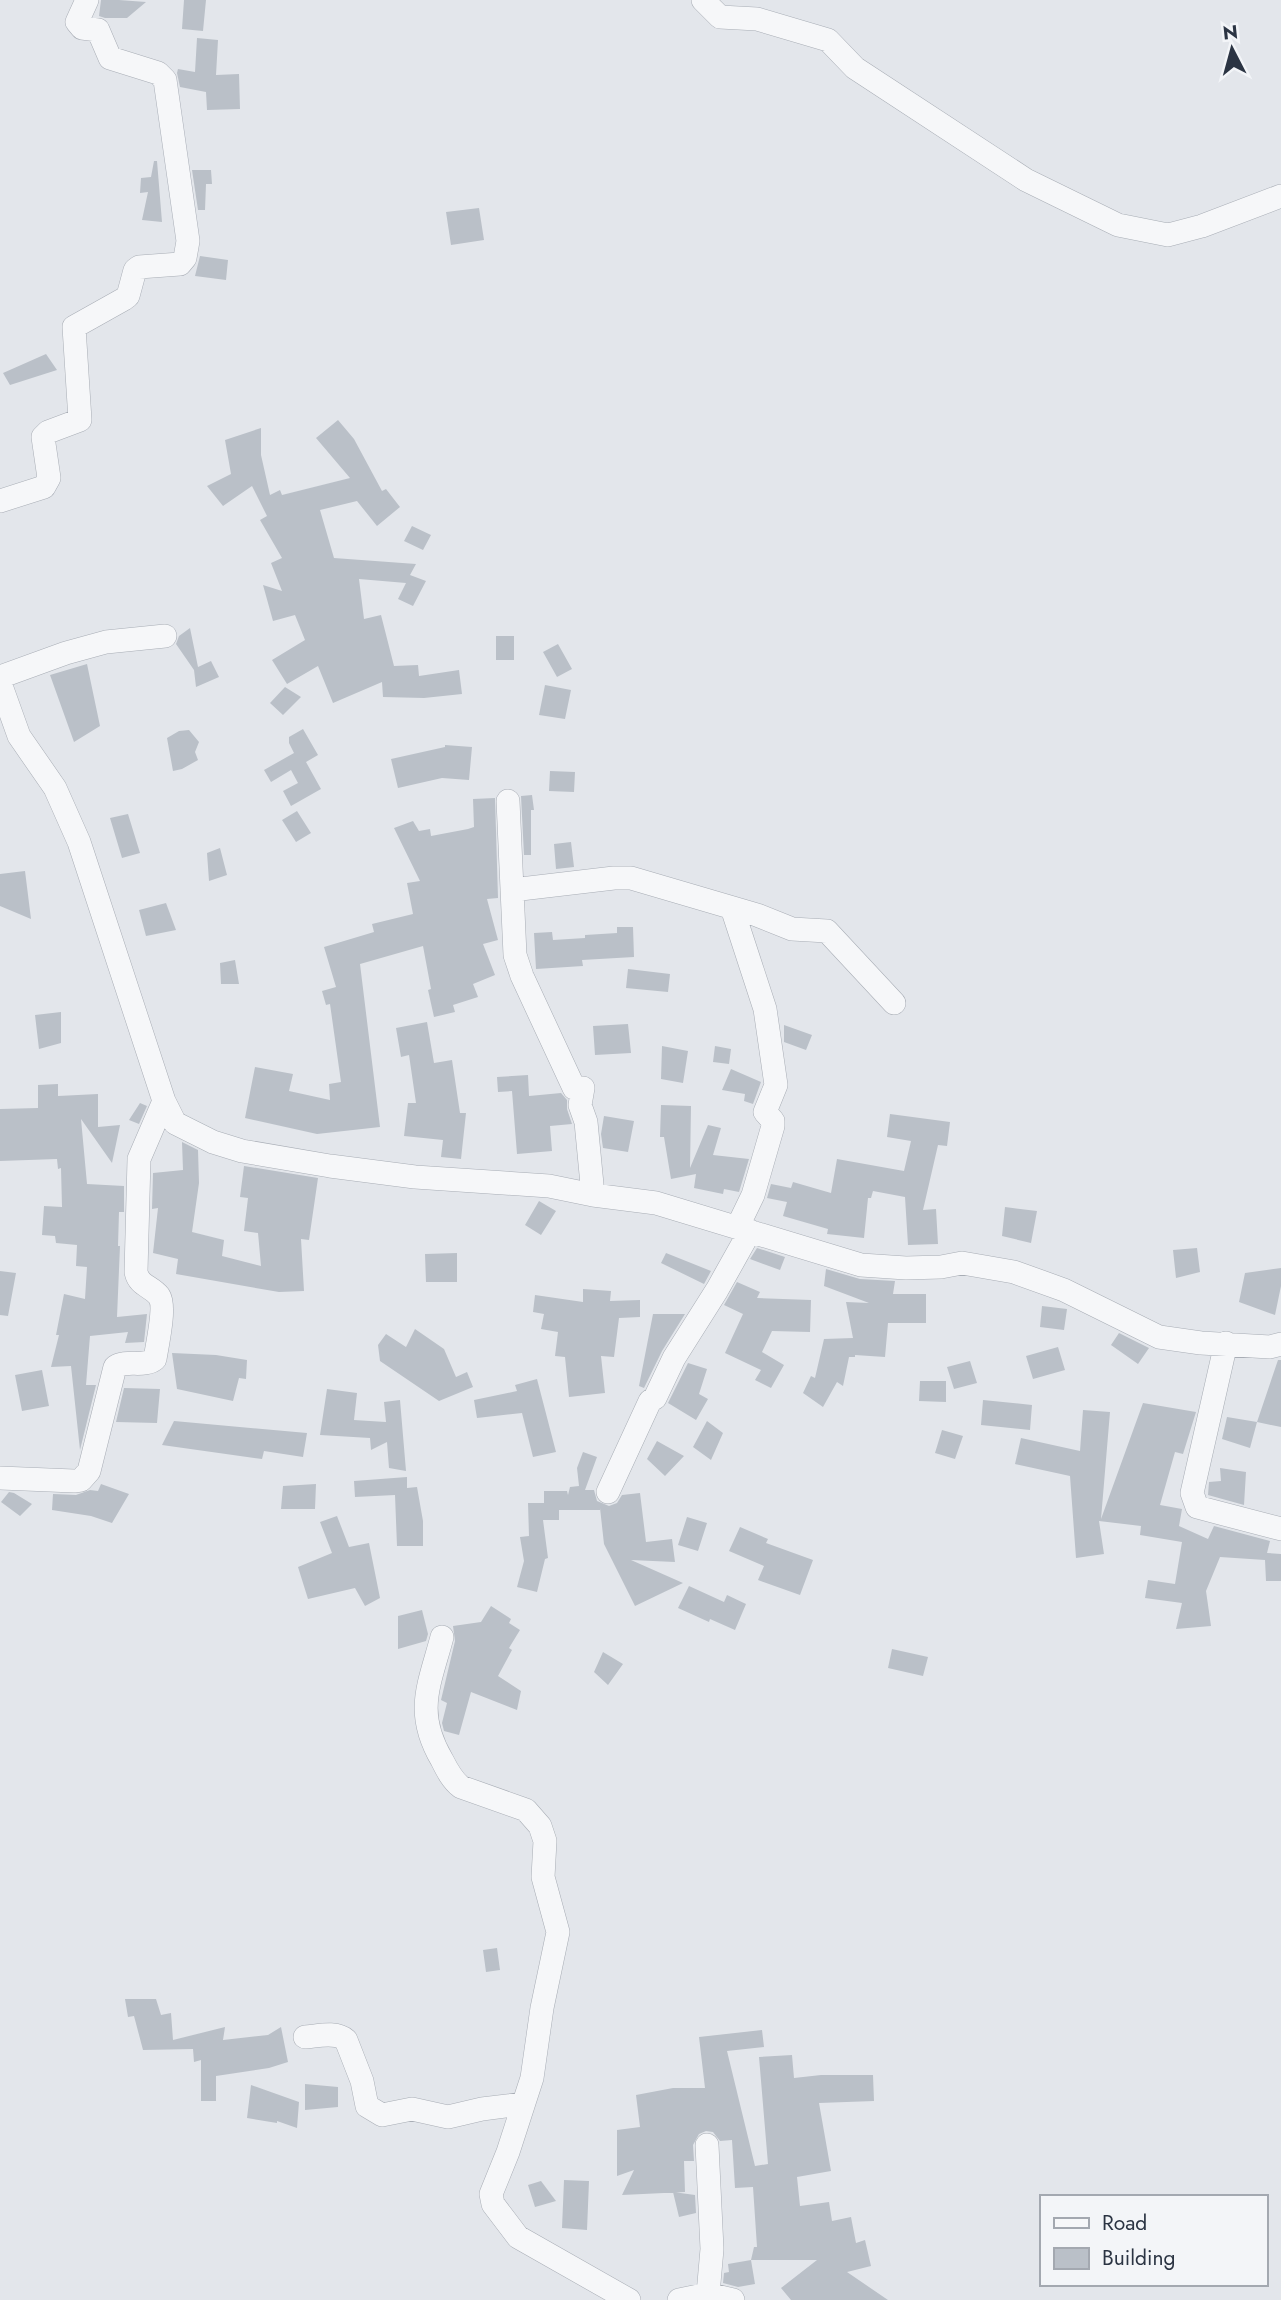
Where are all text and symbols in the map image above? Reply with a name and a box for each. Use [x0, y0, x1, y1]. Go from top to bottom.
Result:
north arrow [1197, 14, 1267, 84]
text: N [1221, 18, 1239, 47]
legend [1040, 2195, 1267, 2286]
text: Road [1102, 2208, 1147, 2238]
text: Building [1102, 2243, 1175, 2273]

